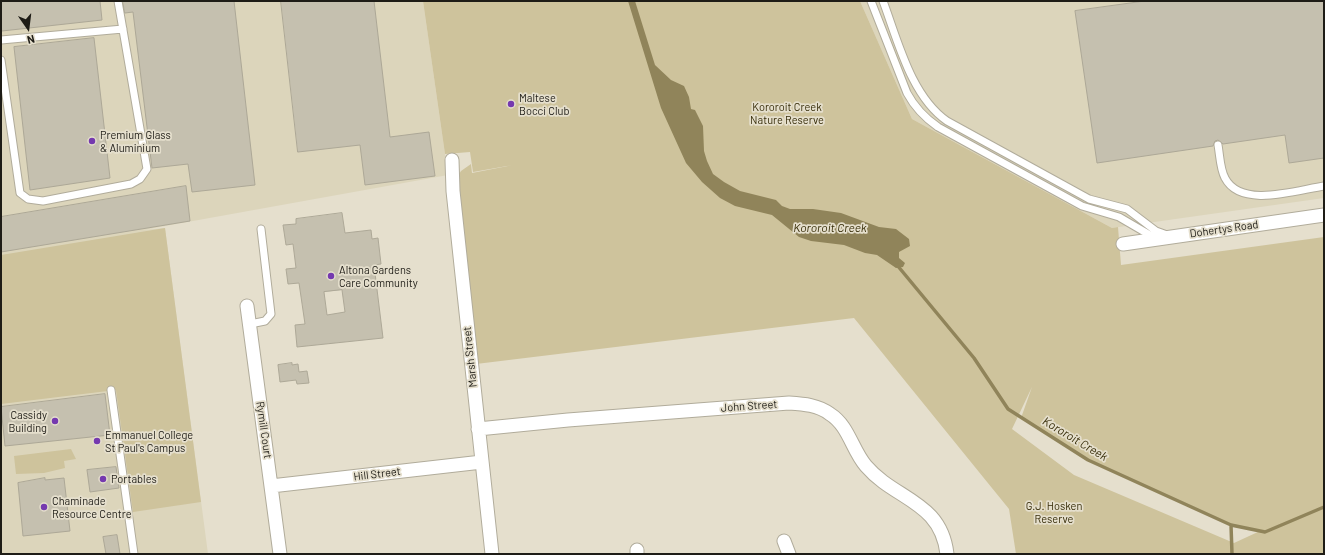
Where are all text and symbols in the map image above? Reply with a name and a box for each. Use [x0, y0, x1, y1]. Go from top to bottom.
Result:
north arrow [8, 8, 48, 48]
text: N [26, 33, 36, 47]
place label: Maltese Bocci Club [519, 91, 569, 117]
marker: Maltese Bocci Club [506, 99, 516, 109]
park label: Kororoit Creek Nature Reserve [750, 100, 824, 126]
place label: Premium Glass & Aluminium [100, 128, 171, 154]
marker: Premium Glass & Aluminium [87, 136, 97, 146]
street label: Dohertys Road [1189, 218, 1259, 240]
water label: Kororoit Creek [793, 221, 867, 235]
place label: Altona Gardens Care Community [339, 263, 418, 289]
marker: Altona Gardens Care Community [326, 271, 336, 281]
street label: Marsh Street [460, 326, 480, 388]
street label: John Street [720, 397, 778, 415]
street label: Rymill Court [253, 401, 275, 459]
place label: Cassidy Building [8, 408, 47, 434]
water label: Kororoit Creek [1040, 414, 1110, 464]
marker: Cassidy Building [50, 416, 60, 426]
place label: Emmanuel College St Paul's Campus [105, 428, 193, 454]
marker: Emmanuel College St Paul's Campus [92, 436, 102, 446]
street label: Hill Street [353, 465, 401, 483]
place label: Portables [111, 472, 157, 486]
marker: Portables [98, 474, 108, 484]
place label: Chaminade Resource Centre [52, 494, 132, 520]
park label: G.J. Hosken Reserve [1026, 499, 1082, 525]
marker: Chaminade Resource Centre [39, 502, 49, 512]

